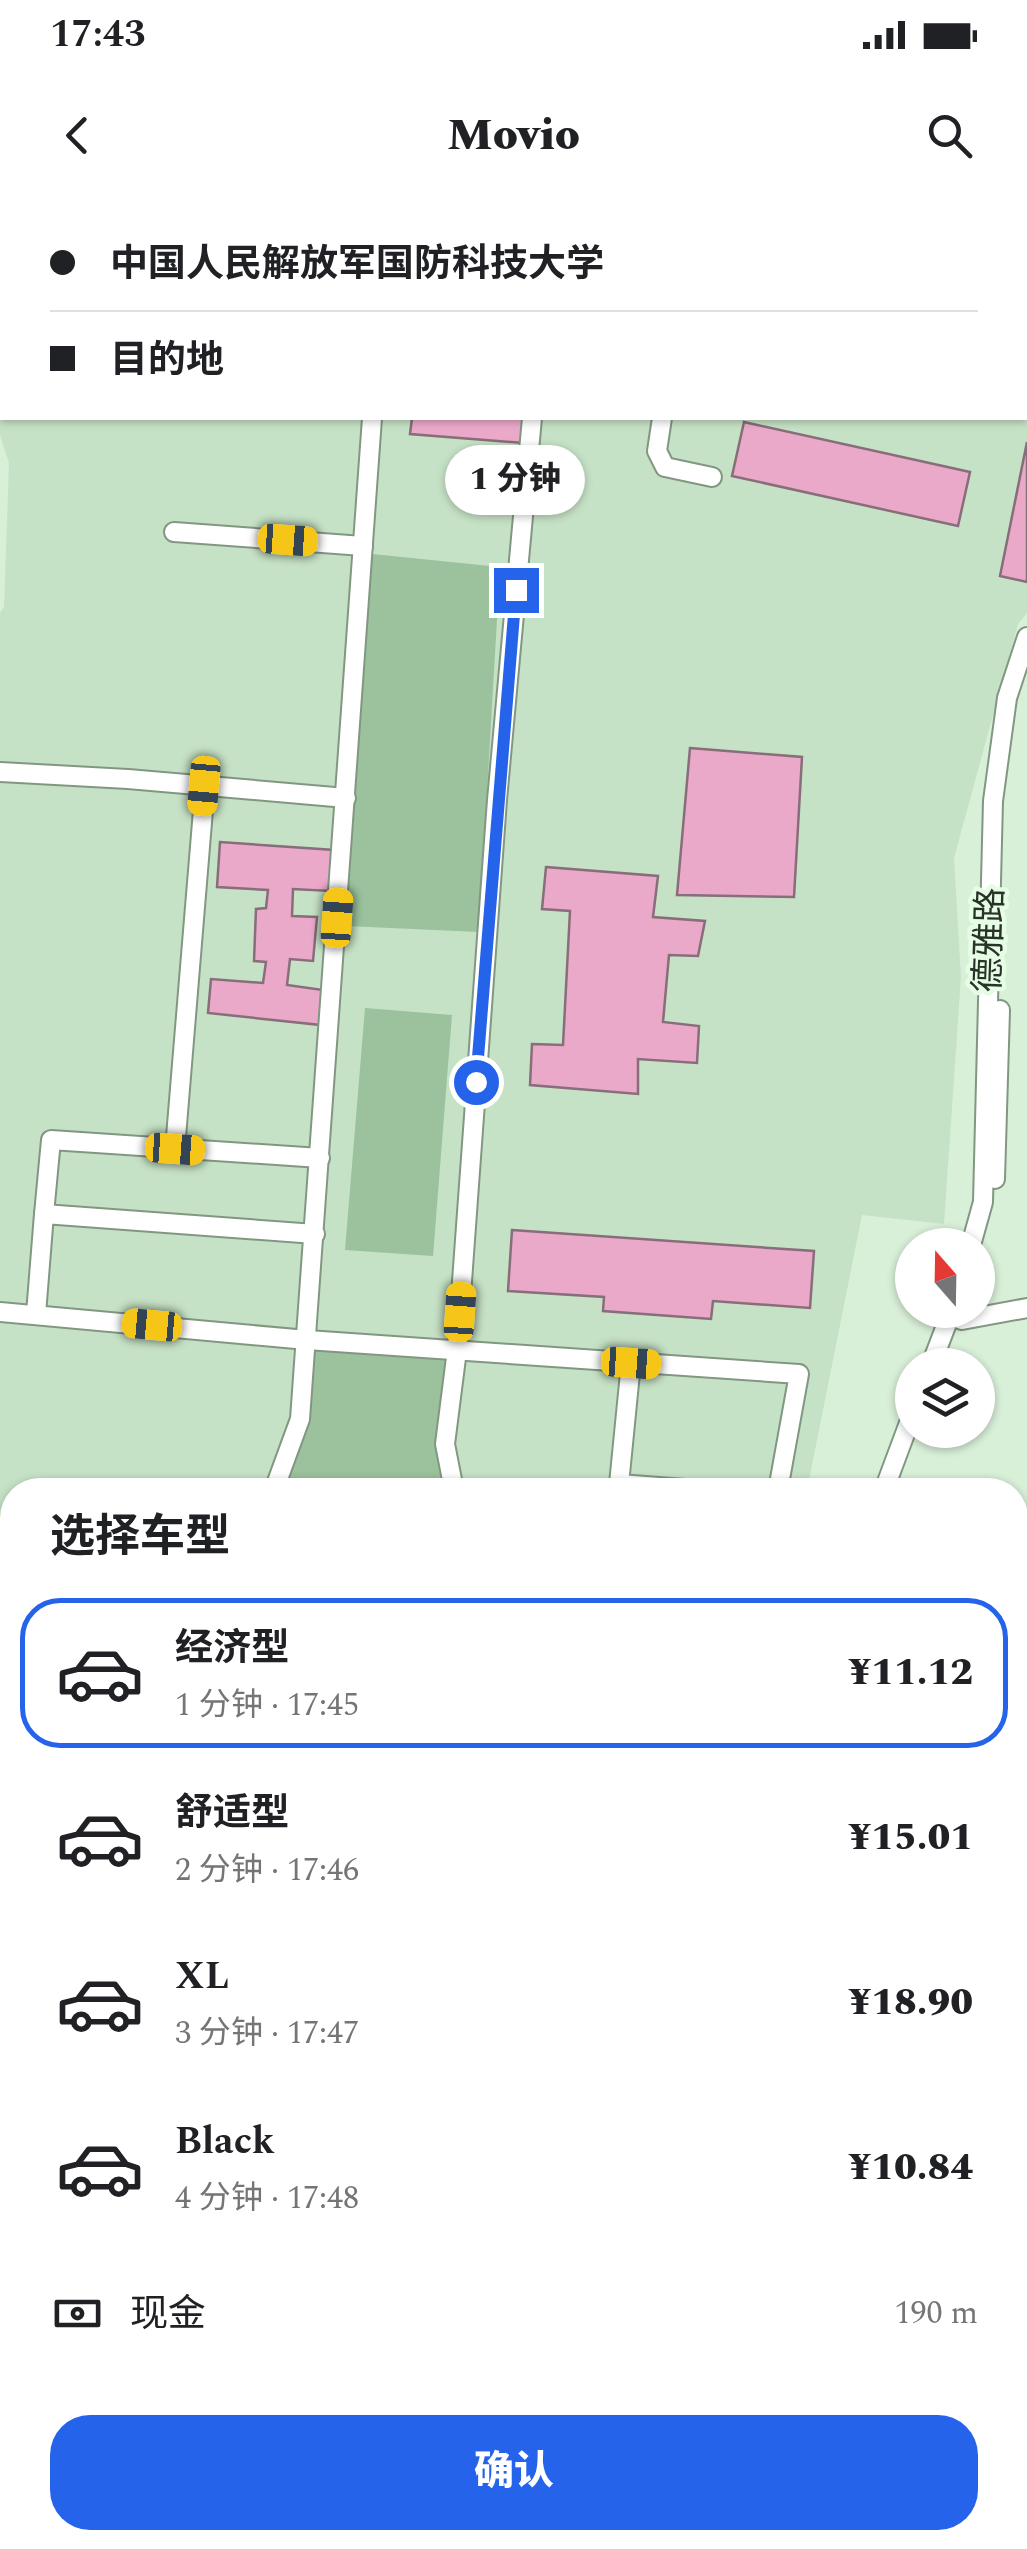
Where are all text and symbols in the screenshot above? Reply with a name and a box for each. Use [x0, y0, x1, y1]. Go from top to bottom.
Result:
text: 17:43 [50, 6, 145, 64]
text: Movio [447, 101, 580, 170]
icon: back [50, 108, 105, 163]
icon: search [922, 108, 977, 163]
text: 中国人民解放军国防科技大学 [110, 236, 604, 294]
text: 目的地 [110, 332, 224, 390]
callout: 1 分钟 [446, 445, 586, 515]
text: 1 分钟 [469, 455, 561, 504]
car [257, 523, 319, 557]
route end [494, 568, 539, 613]
car [186, 755, 222, 817]
car [320, 887, 354, 949]
street label: 德雅路 [962, 887, 1018, 993]
route start [454, 1060, 499, 1105]
car [144, 1132, 206, 1166]
north arrow [895, 1228, 995, 1328]
map controls [895, 1228, 995, 1448]
car [443, 1281, 477, 1343]
car [121, 1307, 183, 1343]
car [600, 1346, 662, 1380]
button: layers [895, 1348, 995, 1448]
text: 选择车型 [50, 1503, 230, 1572]
text: 经济型 [175, 1620, 289, 1678]
icon: car [55, 1628, 145, 1718]
text: ¥11.12 [848, 1644, 973, 1702]
text: 1 分钟 · 17:45 [175, 1681, 359, 1730]
text: 舒适型 [175, 1785, 289, 1843]
icon: car [55, 1793, 145, 1883]
text: ¥15.01 [848, 1809, 973, 1867]
text: 2 分钟 · 17:46 [175, 1846, 359, 1895]
text: XL [175, 1948, 229, 2006]
icon: car [55, 1958, 145, 2048]
text: ¥18.90 [848, 1974, 973, 2032]
text: 3 分钟 · 17:47 [175, 2009, 359, 2058]
text: Black [175, 2113, 275, 2171]
icon: car [55, 2123, 145, 2213]
text: ¥10.84 [848, 2139, 973, 2197]
text: 4 分钟 · 17:48 [175, 2174, 359, 2223]
icon: cash [50, 2286, 105, 2341]
text: 现金 [130, 2286, 206, 2344]
text: 190 m [894, 2289, 978, 2338]
button: 确认 [50, 2415, 978, 2530]

